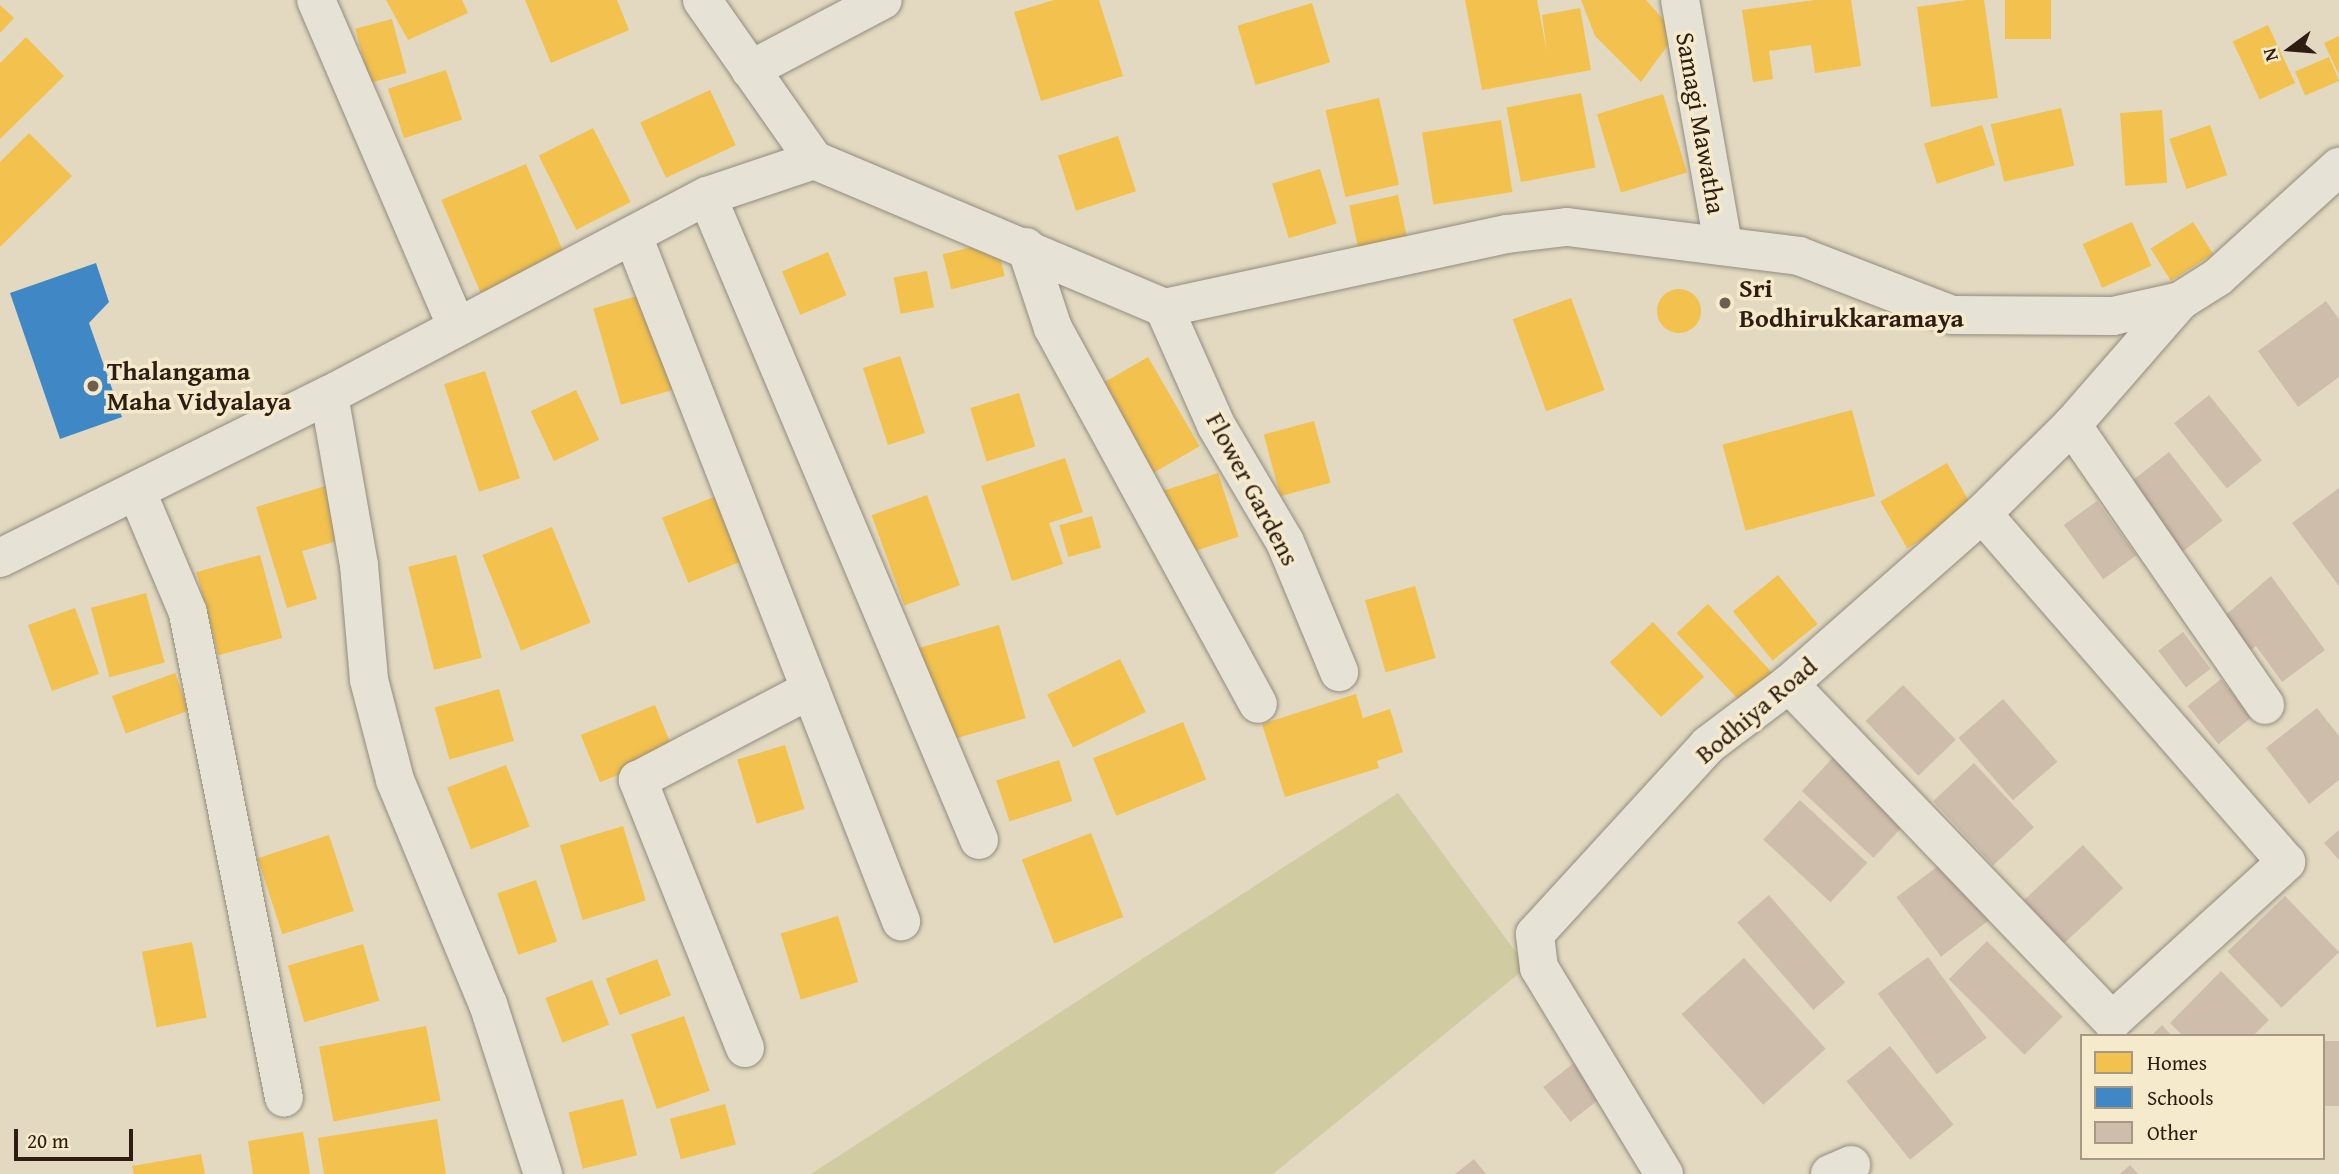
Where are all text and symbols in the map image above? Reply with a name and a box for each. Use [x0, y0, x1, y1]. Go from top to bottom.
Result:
north arrow [2255, 14, 2325, 84]
street label: Samagi Mawatha [1670, 30, 1732, 216]
text: N [2255, 45, 2285, 65]
place label: Sri Bodhirukkaramaya [1739, 272, 1964, 334]
marker: Sri Bodhirukkaramaya [1717, 295, 1733, 311]
place label: Thalangama Maha Vidyalaya [107, 355, 291, 416]
marker: Thalangama Maha Vidyalaya [85, 378, 101, 394]
street label: Flower Gardens [1200, 407, 1306, 571]
street label: Bodhiya Road [1689, 650, 1823, 770]
legend [2080, 1034, 2325, 1160]
text: Homes [2147, 1047, 2207, 1078]
text: Schools [2147, 1082, 2214, 1113]
scale bar [18, 1114, 136, 1158]
text: Other [2147, 1117, 2197, 1148]
text: 20 m [27, 1125, 69, 1156]

